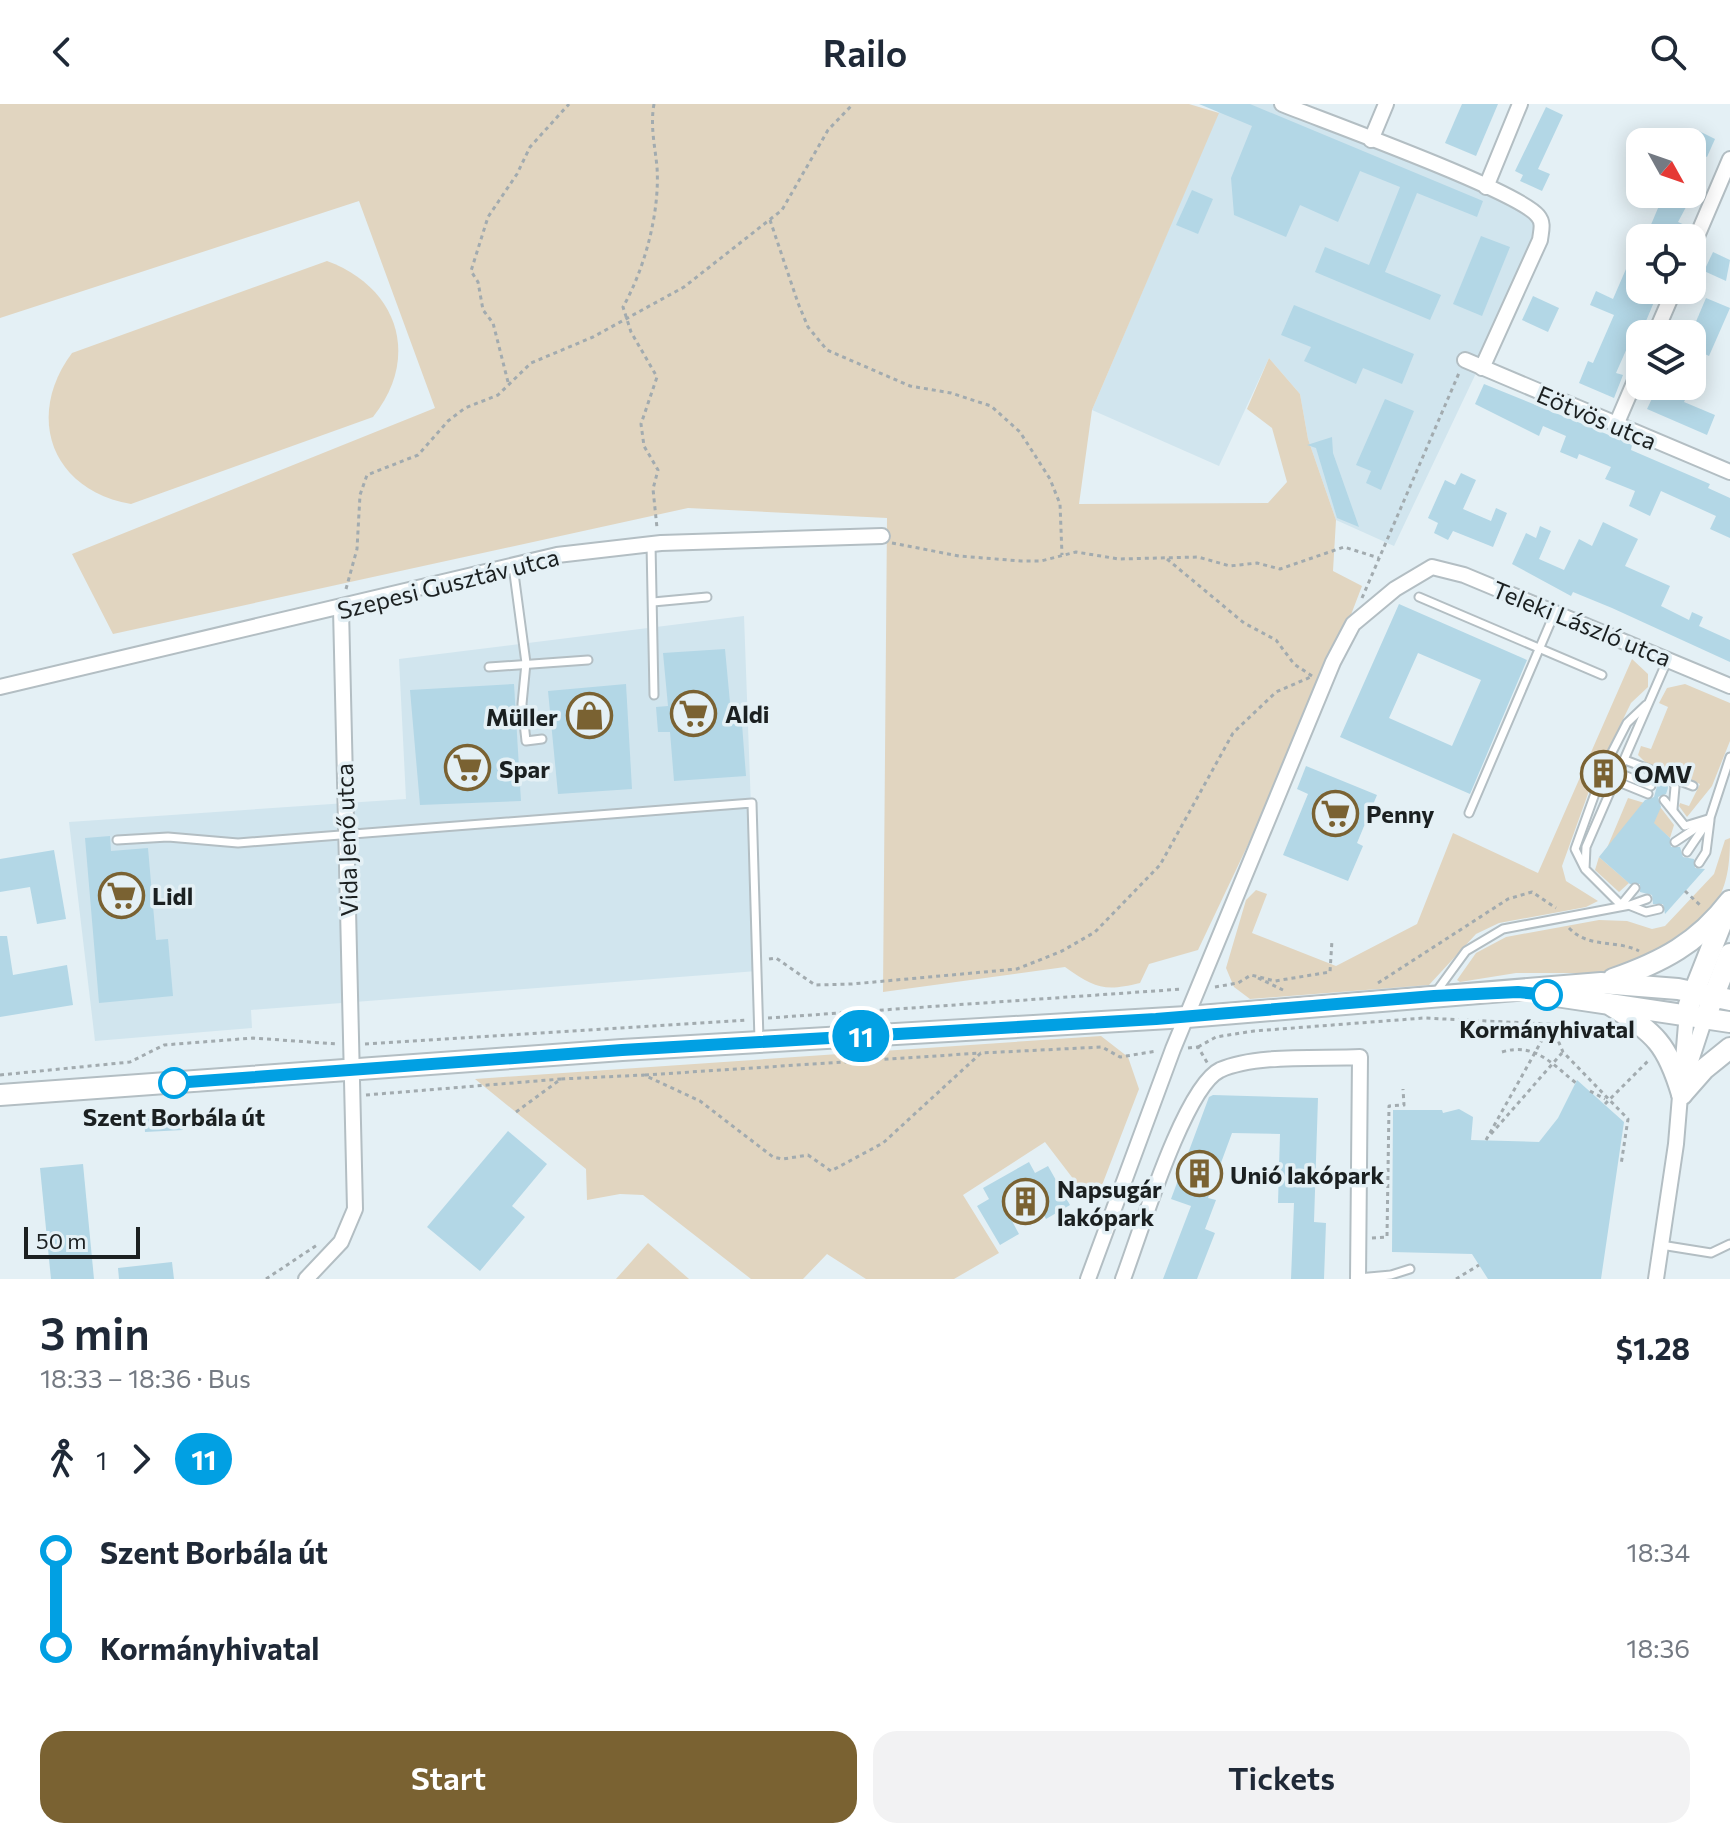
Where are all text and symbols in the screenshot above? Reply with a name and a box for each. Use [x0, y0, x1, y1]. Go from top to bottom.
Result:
icon: back [40, 30, 84, 74]
text: Railo [823, 30, 907, 74]
icon: search [1646, 30, 1690, 74]
north arrow [1626, 128, 1706, 208]
map controls [1626, 128, 1706, 400]
button: locate [1626, 224, 1706, 304]
button: layers [1626, 320, 1706, 400]
street label: Eötvös utca [1533, 379, 1661, 455]
street label: Szepesi Gusztáv utca [334, 541, 562, 625]
street label: Teleki László utca [1488, 574, 1676, 672]
supermarket icon: Aldi [670, 689, 718, 737]
shop icon: Müller [565, 692, 613, 740]
place label: Aldi [725, 699, 770, 728]
place label: Müller [486, 702, 558, 731]
supermarket icon: Spar [444, 744, 492, 792]
building icon: OMV [1579, 749, 1627, 797]
place label: Spar [499, 754, 550, 783]
place label: OMV [1634, 759, 1692, 788]
street label: Vida Jenő utca [329, 763, 363, 917]
supermarket icon: Penny [1311, 789, 1359, 837]
place label: Penny [1366, 799, 1435, 828]
supermarket icon: Lidl [97, 871, 145, 919]
place label: Lidl [152, 881, 193, 910]
marker: Kormányhivatal [1532, 980, 1562, 1010]
line badge: 11 [825, 1010, 897, 1062]
place label: Kormányhivatal [1459, 1014, 1635, 1043]
text: 11 [848, 1019, 874, 1053]
marker: Szent Borbála út [159, 1068, 189, 1098]
place label: Szent Borbála út [83, 1102, 265, 1131]
building icon: Unió lakópark [1175, 1150, 1223, 1198]
place label: Unió lakópark [1230, 1160, 1384, 1189]
place label: Napsugár lakópark [1057, 1174, 1162, 1231]
building icon: Napsugár lakópark [1002, 1178, 1050, 1226]
scale bar [24, 1223, 140, 1259]
text: 50 m [36, 1227, 86, 1254]
text: 3 min [40, 1305, 150, 1359]
text: $1.28 [1616, 1329, 1690, 1366]
text: 18:33 – 18:36 · Bus [40, 1362, 251, 1393]
icon: walk [40, 1437, 84, 1481]
icon: forward [119, 1437, 163, 1481]
text: 11 [191, 1442, 216, 1476]
text: 1 [96, 1444, 107, 1475]
text: Szent Borbála út [100, 1533, 328, 1570]
text: 18:34 [1627, 1536, 1690, 1567]
text: Kormányhivatal [100, 1629, 319, 1666]
text: 18:36 [1626, 1632, 1690, 1663]
button: Start [40, 1731, 857, 1823]
button: Tickets [873, 1731, 1690, 1823]

